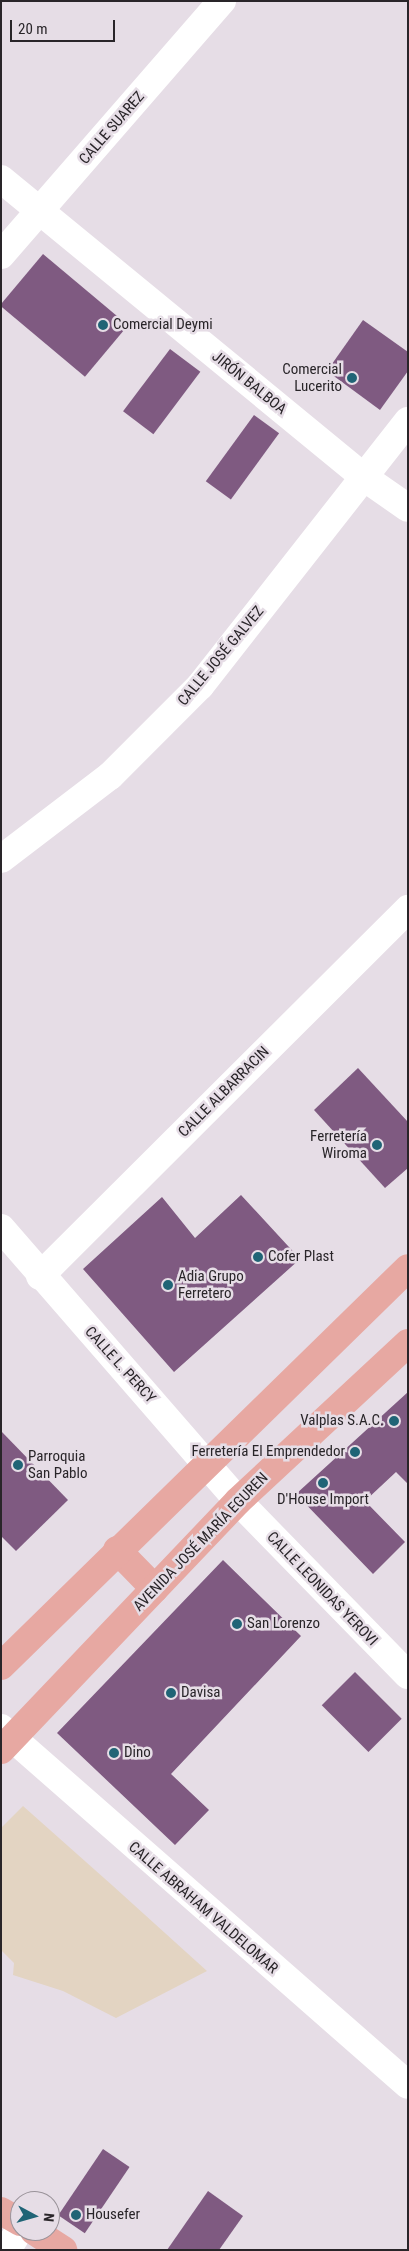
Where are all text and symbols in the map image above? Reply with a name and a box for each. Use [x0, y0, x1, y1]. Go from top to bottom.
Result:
scale bar [12, 10, 118, 42]
text: 20 m [18, 20, 48, 38]
street label: CALLE SUAREZ [76, 88, 148, 168]
place label: Comercial Deymi [113, 316, 213, 334]
marker: Comercial Deymi [97, 319, 109, 331]
street label: JIRÓN BALBOA [208, 348, 290, 418]
place label: Comercial Lucerito [282, 360, 342, 395]
marker: Comercial Lucerito [346, 372, 358, 384]
street label: CALLE JOSÉ GALVEZ [174, 603, 268, 709]
street label: CALLE ALBARRACIN [175, 1043, 273, 1141]
place label: Ferretería Wiroma [310, 1127, 367, 1162]
marker: Ferretería Wiroma [371, 1139, 383, 1151]
place label: Cofer Plast [268, 1248, 334, 1266]
marker: Cofer Plast [252, 1251, 264, 1263]
place label: Adia Grupo Ferretero [178, 1267, 244, 1302]
marker: Adia Grupo Ferretero [162, 1279, 174, 1291]
street label: CALLE L. PERCY [81, 1323, 159, 1407]
place label: Valplas S.A.C. [300, 1412, 384, 1430]
marker: Valplas S.A.C. [388, 1415, 400, 1427]
place label: Ferretería El Emprendedor [191, 1443, 345, 1461]
marker: Ferretería El Emprendedor [349, 1446, 361, 1458]
place label: Parroquia San Pablo [28, 1447, 87, 1482]
marker: Parroquia San Pablo [12, 1459, 24, 1471]
street label: AVENIDA JOSÉ MARÍA EGUREN [130, 1469, 272, 1615]
marker: D'House Import [317, 1477, 329, 1489]
place label: D'House Import [277, 1491, 369, 1509]
street label: CALLE LEONIDAS YEROVI [263, 1528, 381, 1650]
place label: San Lorenzo [247, 1615, 320, 1633]
marker: San Lorenzo [231, 1618, 243, 1630]
place label: Davisa [181, 1684, 221, 1702]
marker: Davisa [165, 1687, 177, 1699]
place label: Dino [124, 1744, 151, 1762]
marker: Dino [108, 1747, 120, 1759]
street label: CALLE ABRAHAM VALDELOMAR [125, 1838, 281, 1978]
north arrow [10, 2191, 60, 2241]
place label: Housefer [86, 2206, 140, 2224]
marker: Housefer [70, 2209, 82, 2221]
text: N [41, 2212, 57, 2223]

